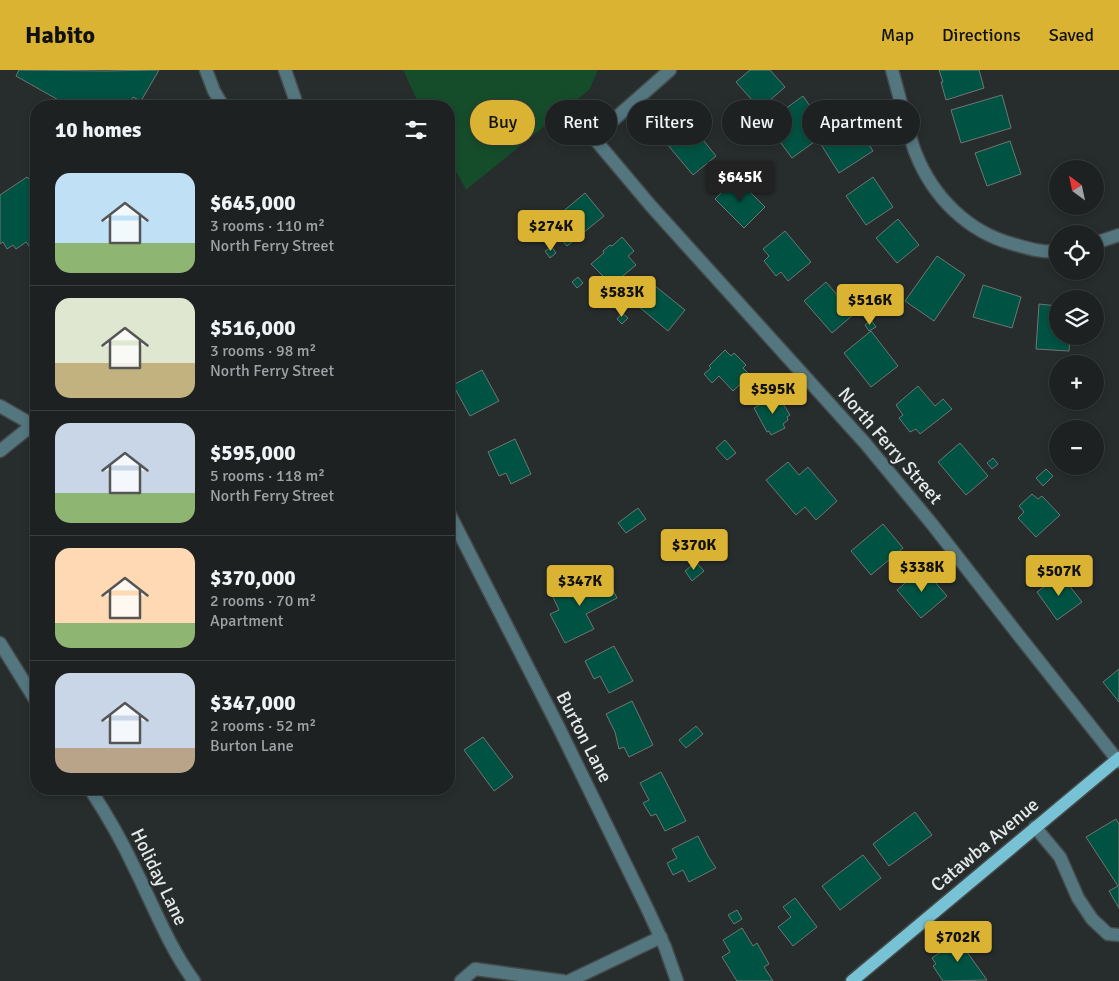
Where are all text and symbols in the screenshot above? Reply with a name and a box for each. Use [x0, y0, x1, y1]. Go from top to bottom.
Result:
text: Habito [25, 20, 95, 50]
text: Map [881, 24, 914, 46]
text: Directions [942, 24, 1021, 46]
text: Saved [1049, 24, 1094, 46]
chip: Buy [470, 100, 535, 145]
chip: Rent [545, 100, 617, 145]
chip: Filters [627, 100, 712, 145]
chip: New [722, 100, 792, 145]
chip: Apartment [802, 100, 920, 145]
icon: filters [402, 116, 430, 144]
text: 10 homes [55, 117, 141, 143]
pin: $645K [705, 160, 775, 203]
north arrow [1049, 160, 1104, 215]
map controls [1049, 160, 1104, 475]
text: $645K [718, 167, 762, 187]
text: $645,000 [210, 190, 296, 216]
icon: home [95, 193, 155, 253]
pin: $274K [516, 210, 586, 252]
text: 3 rooms · 110 m² [210, 216, 325, 236]
text: $274K [529, 216, 573, 236]
button: locate [1049, 225, 1104, 280]
text: North Ferry Street [210, 236, 334, 256]
pin: $583K [587, 276, 657, 318]
text: $583K [600, 282, 644, 302]
pin: $516K [835, 284, 905, 326]
text: $516K [848, 290, 892, 310]
button: layers [1049, 290, 1104, 345]
text: $516,000 [210, 315, 296, 341]
icon: home [95, 318, 155, 378]
text: 3 rooms · 98 m² [210, 341, 316, 361]
button: + [1049, 355, 1104, 410]
text: North Ferry Street [210, 361, 334, 381]
pin: $595K [738, 372, 808, 415]
text: $595K [751, 379, 795, 399]
street label: North Ferry Street [833, 383, 948, 510]
button: − [1049, 420, 1104, 475]
text: $595,000 [210, 440, 296, 466]
icon: home [95, 443, 155, 503]
text: 5 rooms · 118 m² [210, 466, 325, 486]
text: North Ferry Street [210, 486, 334, 506]
pin: $370K [659, 528, 729, 571]
text: $370K [672, 535, 716, 555]
pin: $338K [887, 550, 957, 593]
pin: $507K [1024, 554, 1094, 597]
text: $338K [900, 557, 944, 577]
text: $507K [1037, 561, 1081, 581]
pin: $347K [545, 564, 615, 607]
text: $370,000 [210, 565, 296, 591]
icon: home [95, 568, 155, 628]
text: $347K [558, 571, 602, 591]
text: 2 rooms · 70 m² [210, 591, 316, 611]
text: Apartment [210, 611, 283, 631]
street label: Burton Lane [551, 687, 617, 787]
text: $347,000 [210, 690, 296, 716]
icon: home [95, 693, 155, 753]
text: 2 rooms · 52 m² [210, 716, 316, 736]
text: Burton Lane [210, 736, 294, 756]
street label: Catawba Avenue [926, 793, 1044, 897]
street label: Holiday Lane [125, 825, 193, 929]
pin: $702K [923, 920, 993, 963]
text: $702K [936, 927, 980, 947]

